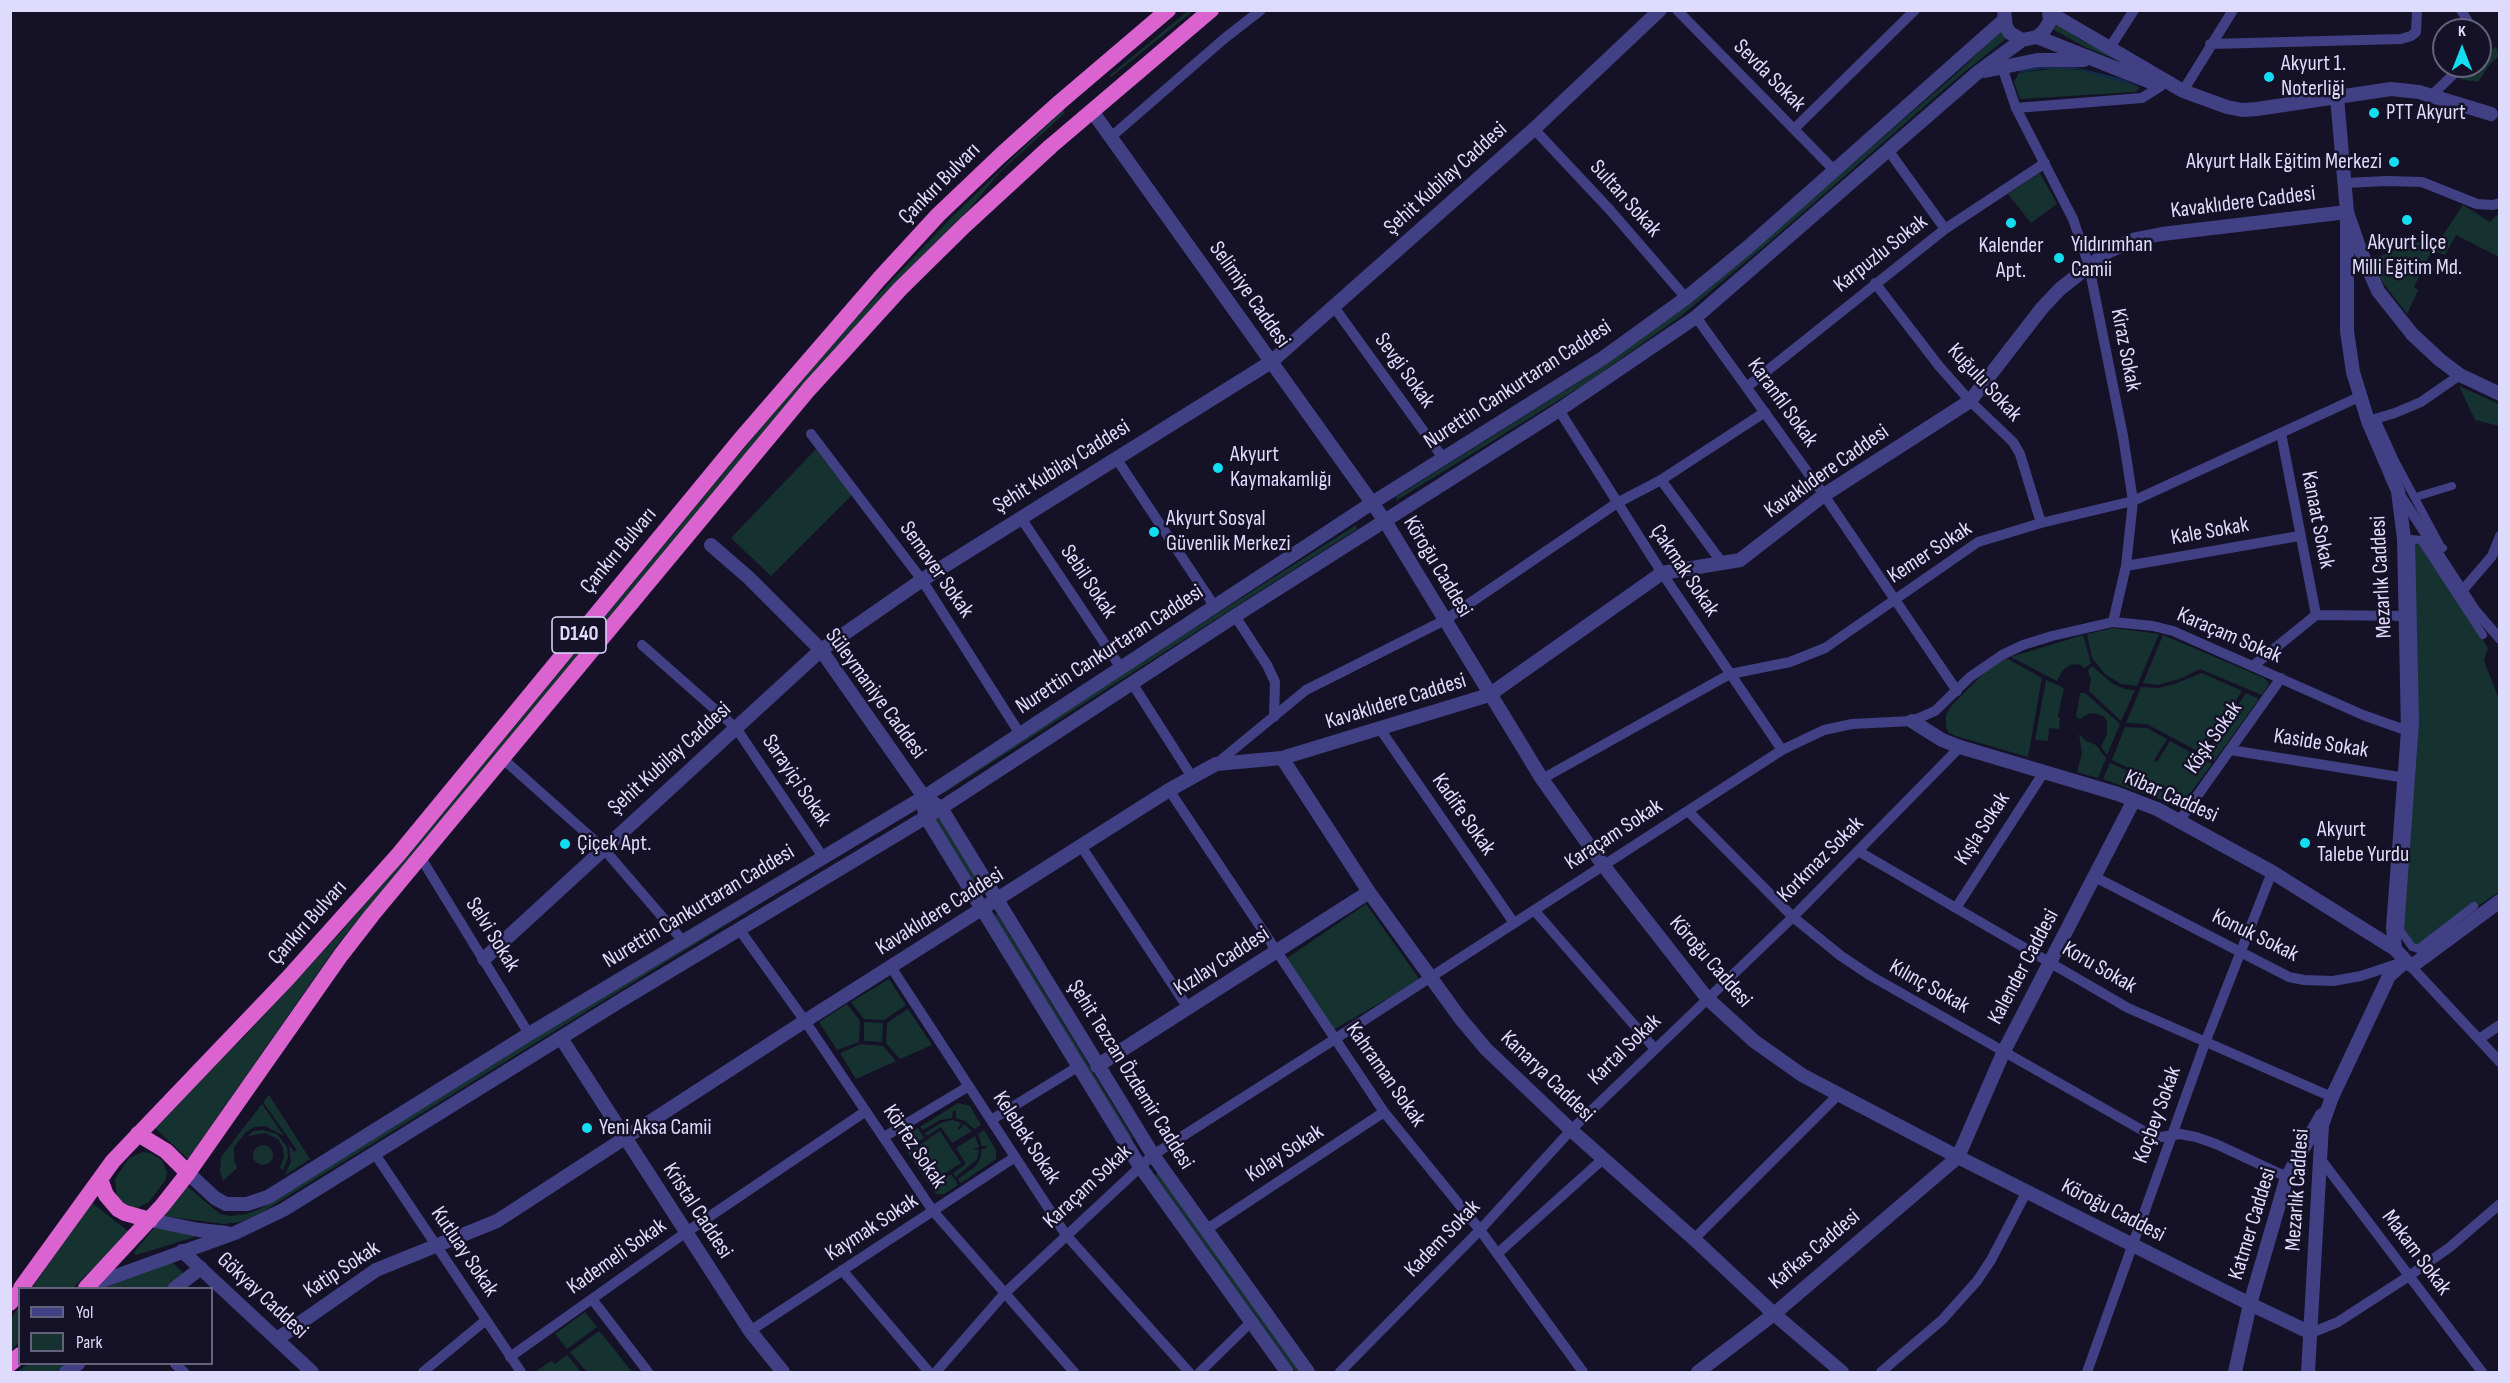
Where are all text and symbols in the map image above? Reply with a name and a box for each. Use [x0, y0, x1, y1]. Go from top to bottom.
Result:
north arrow [2432, 18, 2492, 78]
text: K [2458, 22, 2466, 41]
street label: Sevda Sokak [1727, 34, 1811, 118]
place label: Akyurt 1. Noterliği [2281, 51, 2346, 102]
marker: Akyurt 1. Noterliği [2262, 70, 2276, 84]
place label: PTT Akyurt [2386, 100, 2466, 126]
marker: PTT Akyurt [2367, 106, 2381, 120]
street label: Şehit Kubilay Caddesi [1379, 117, 1513, 241]
street label: Çankırı Bulvarı [894, 138, 986, 230]
place label: Akyurt Halk Eğitim Merkezi [2186, 149, 2382, 175]
street label: Sultan Sokak [1584, 155, 1666, 243]
marker: Akyurt Halk Eğitim Merkezi [2387, 155, 2401, 169]
street label: Kavaklıdere Caddesi [2169, 181, 2317, 225]
street label: Karpuzlu Sokak [1829, 209, 1933, 299]
marker: Akyurt İlçe Milli Eğitim Md. [2400, 213, 2414, 227]
marker: Kalender Apt. [2004, 216, 2018, 230]
place label: Akyurt İlçe Milli Eğitim Md. [2352, 230, 2462, 282]
place label: Yıldırımhan Camii [2071, 232, 2153, 284]
place label: Kalender Apt. [1979, 233, 2043, 284]
street label: Selimiye Caddesi [1203, 237, 1295, 353]
marker: Yıldırımhan Camii [2052, 251, 2066, 265]
street label: Kiraz Sokak [2104, 306, 2146, 394]
street label: Nurettin Cankurtaran Caddesi [1419, 314, 1617, 456]
street label: Sevgi Sokak [1368, 328, 1440, 414]
street label: Kuğulu Sokak [1941, 338, 2027, 428]
street label: Karanfil Sokak [1741, 354, 1823, 452]
street label: Şehit Kubilay Caddesi [989, 414, 1135, 520]
street label: Kavaklıdere Caddesi [1760, 419, 1894, 525]
place label: Akyurt Kaymakamlığı [1230, 442, 1331, 494]
marker: Akyurt Kaymakamlığı [1211, 461, 1225, 475]
street label: Kanaat Sokak [2295, 469, 2339, 571]
street label: Çankırı Bulvarı [575, 502, 663, 600]
place label: Akyurt Sosyal Güvenlik Merkezi [1166, 506, 1290, 558]
street label: Köroğu Caddesi [1397, 512, 1477, 622]
street label: Kale Sokak [2169, 512, 2251, 552]
street label: Mezarlık Caddesi [2366, 515, 2398, 639]
street label: Kemer Sokak [1883, 516, 1977, 590]
street label: Semaver Sokak [893, 517, 979, 623]
street label: Çakmak Sokak [1644, 520, 1724, 622]
marker: Akyurt Sosyal Güvenlik Merkezi [1147, 525, 1161, 539]
street label: Sebil Sokak [1054, 540, 1122, 624]
street label: Nurettin Cankurtaran Caddesi [1011, 579, 1209, 721]
street label: Karaçam Sokak [2173, 602, 2285, 670]
road number: D140 [552, 617, 606, 653]
street label: Süleymaniye Caddesi [819, 624, 931, 764]
street label: Kavaklıdere Caddesi [1322, 668, 1470, 736]
street label: Şehit Kubilay Caddesi [603, 697, 737, 821]
street label: Köşk Sokak [2180, 697, 2248, 779]
street label: Kaside Sokak [2272, 723, 2370, 765]
street label: Sarayiçi Sokak [756, 730, 836, 832]
street label: Kibar Caddesi [2120, 765, 2222, 829]
street label: Kadife Sokak [1425, 769, 1501, 861]
street label: Kışla Sokak [1950, 788, 2016, 870]
street label: Karaçam Sokak [1560, 794, 1668, 876]
street label: Korkmaz Sokak [1772, 811, 1870, 909]
place label: Akyurt Talebe Yurdu [2317, 817, 2409, 868]
place label: Çiçek Apt. [577, 831, 651, 857]
marker: Akyurt Talebe Yurdu [2298, 836, 2312, 850]
marker: Çiçek Apt. [558, 837, 572, 851]
street label: Nurettin Cankurtaran Caddesi [599, 839, 799, 975]
street label: Kavaklıdere Caddesi [871, 862, 1009, 962]
street label: Çankırı Bulvarı [263, 875, 353, 971]
street label: Selvi Sokak [459, 893, 525, 977]
street label: Konuk Sokak [2207, 904, 2303, 968]
street label: Kalender Caddesi [1983, 905, 2065, 1029]
street label: Köroğu Caddesi [1663, 911, 1757, 1013]
street label: Kızılay Caddesi [1169, 921, 1275, 1003]
street label: Koru Sokak [2057, 936, 2141, 1000]
street label: Kılınç Sokak [1884, 954, 1974, 1020]
street label: Şehit Tezcan Özdemir Caddesi [1061, 975, 1199, 1175]
street label: Kartal Sokak [1583, 1009, 1667, 1091]
street label: Kahraman Sokak [1339, 1018, 1431, 1132]
street label: Kanarya Caddesi [1494, 1026, 1600, 1128]
street label: Koçbey Sokak [2128, 1063, 2188, 1167]
street label: Kelebek Sokak [986, 1087, 1066, 1189]
street label: Körfez Sokak [876, 1100, 952, 1194]
place label: Yeni Aksa Camii [599, 1115, 712, 1141]
street label: Kolay Sokak [1241, 1119, 1329, 1189]
marker: Yeni Aksa Camii [580, 1121, 594, 1135]
street label: Mezarlık Caddesi [2281, 1128, 2315, 1252]
street label: Karaçam Sokak [1038, 1139, 1138, 1235]
street label: Kristal Caddesi [656, 1158, 738, 1264]
street label: Katmer Caddesi [2223, 1165, 2283, 1283]
street label: Köroğu Caddesi [2057, 1174, 2169, 1248]
street label: Kaymak Sokak [821, 1188, 923, 1268]
street label: Kadem Sokak [1400, 1195, 1486, 1283]
street label: Kutluay Sokak [424, 1202, 504, 1302]
street label: Kafkas Caddesi [1764, 1204, 1866, 1296]
street label: Makam Sokak [2375, 1205, 2457, 1301]
street label: Kademeli Sokak [562, 1213, 672, 1301]
street label: Katip Sokak [299, 1236, 385, 1304]
street label: Gökyay Caddesi [211, 1247, 313, 1345]
legend [18, 1287, 213, 1365]
text: Yol [76, 1302, 93, 1323]
text: Park [76, 1332, 102, 1353]

